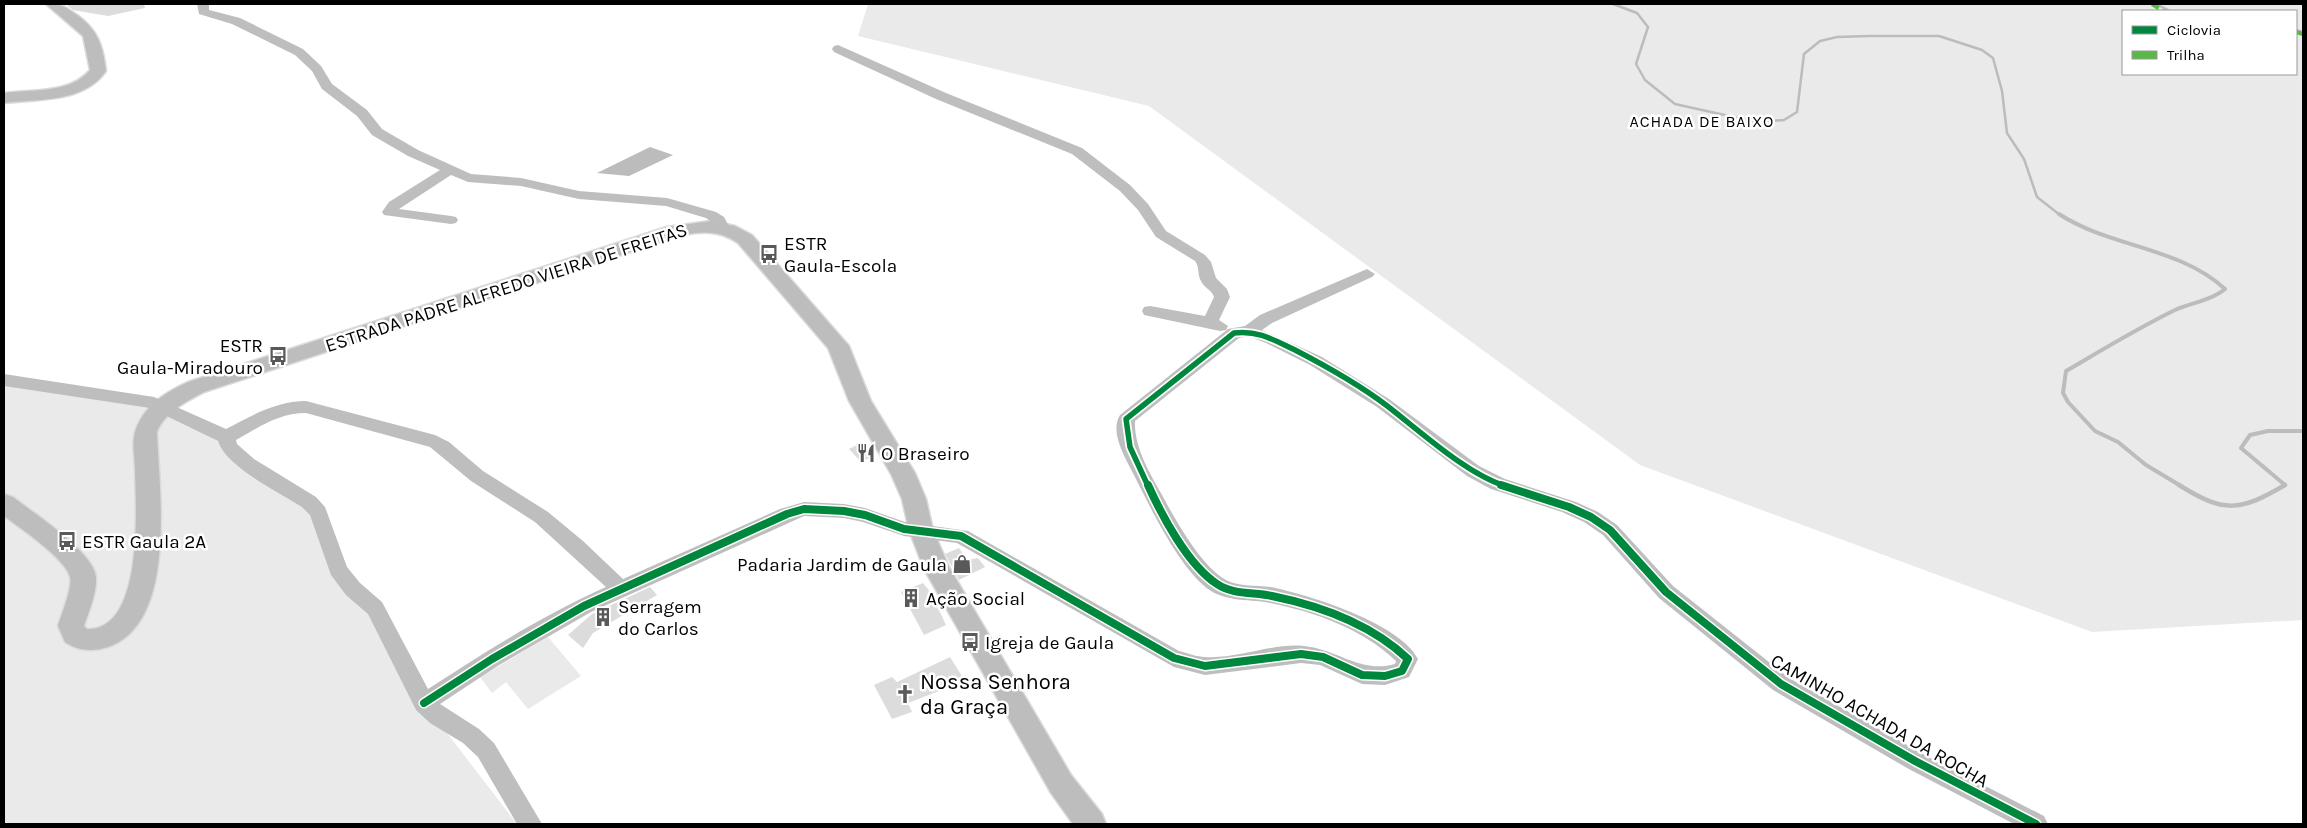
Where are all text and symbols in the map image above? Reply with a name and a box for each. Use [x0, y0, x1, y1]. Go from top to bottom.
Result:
legend [2122, 10, 2297, 75]
text: Ciclovia [2167, 21, 2221, 39]
text: Trilha [2167, 46, 2205, 64]
district label: ACHADA DE BAIXO [1630, 112, 1774, 131]
street label: ESTRADA PADRE ALFREDO VIEIRA DE FREITAS [323, 219, 690, 357]
place label: ESTR Gaula-Escola [784, 233, 897, 277]
bus stop icon: ESTR Gaula-Escola [758, 243, 780, 265]
place label: ESTR Gaula-Miradouro [117, 335, 263, 379]
bus stop icon: ESTR Gaula-Miradouro [267, 345, 289, 367]
restaurant icon: O Braseiro [855, 442, 877, 464]
place label: O Braseiro [881, 443, 970, 465]
bus stop icon: ESTR Gaula 2A [56, 530, 78, 552]
place label: ESTR Gaula 2A [82, 531, 206, 553]
shop icon: Padaria Jardim de Gaula [951, 553, 973, 575]
place label: Padaria Jardim de Gaula [737, 554, 947, 576]
building icon: Ação Social [900, 587, 922, 609]
place label: Ação Social [926, 588, 1025, 610]
place label: Serragem do Carlos [618, 596, 702, 640]
building icon: Serragem do Carlos [592, 606, 614, 628]
bus stop icon: Igreja de Gaula [959, 631, 981, 653]
place label: Igreja de Gaula [985, 632, 1114, 654]
street label: CAMINHO ACHADA DA ROCHA [1767, 649, 1992, 792]
place label: Nossa Senhora da Graça [920, 669, 1071, 720]
church icon: Nossa Senhora da Graça [894, 683, 916, 705]

